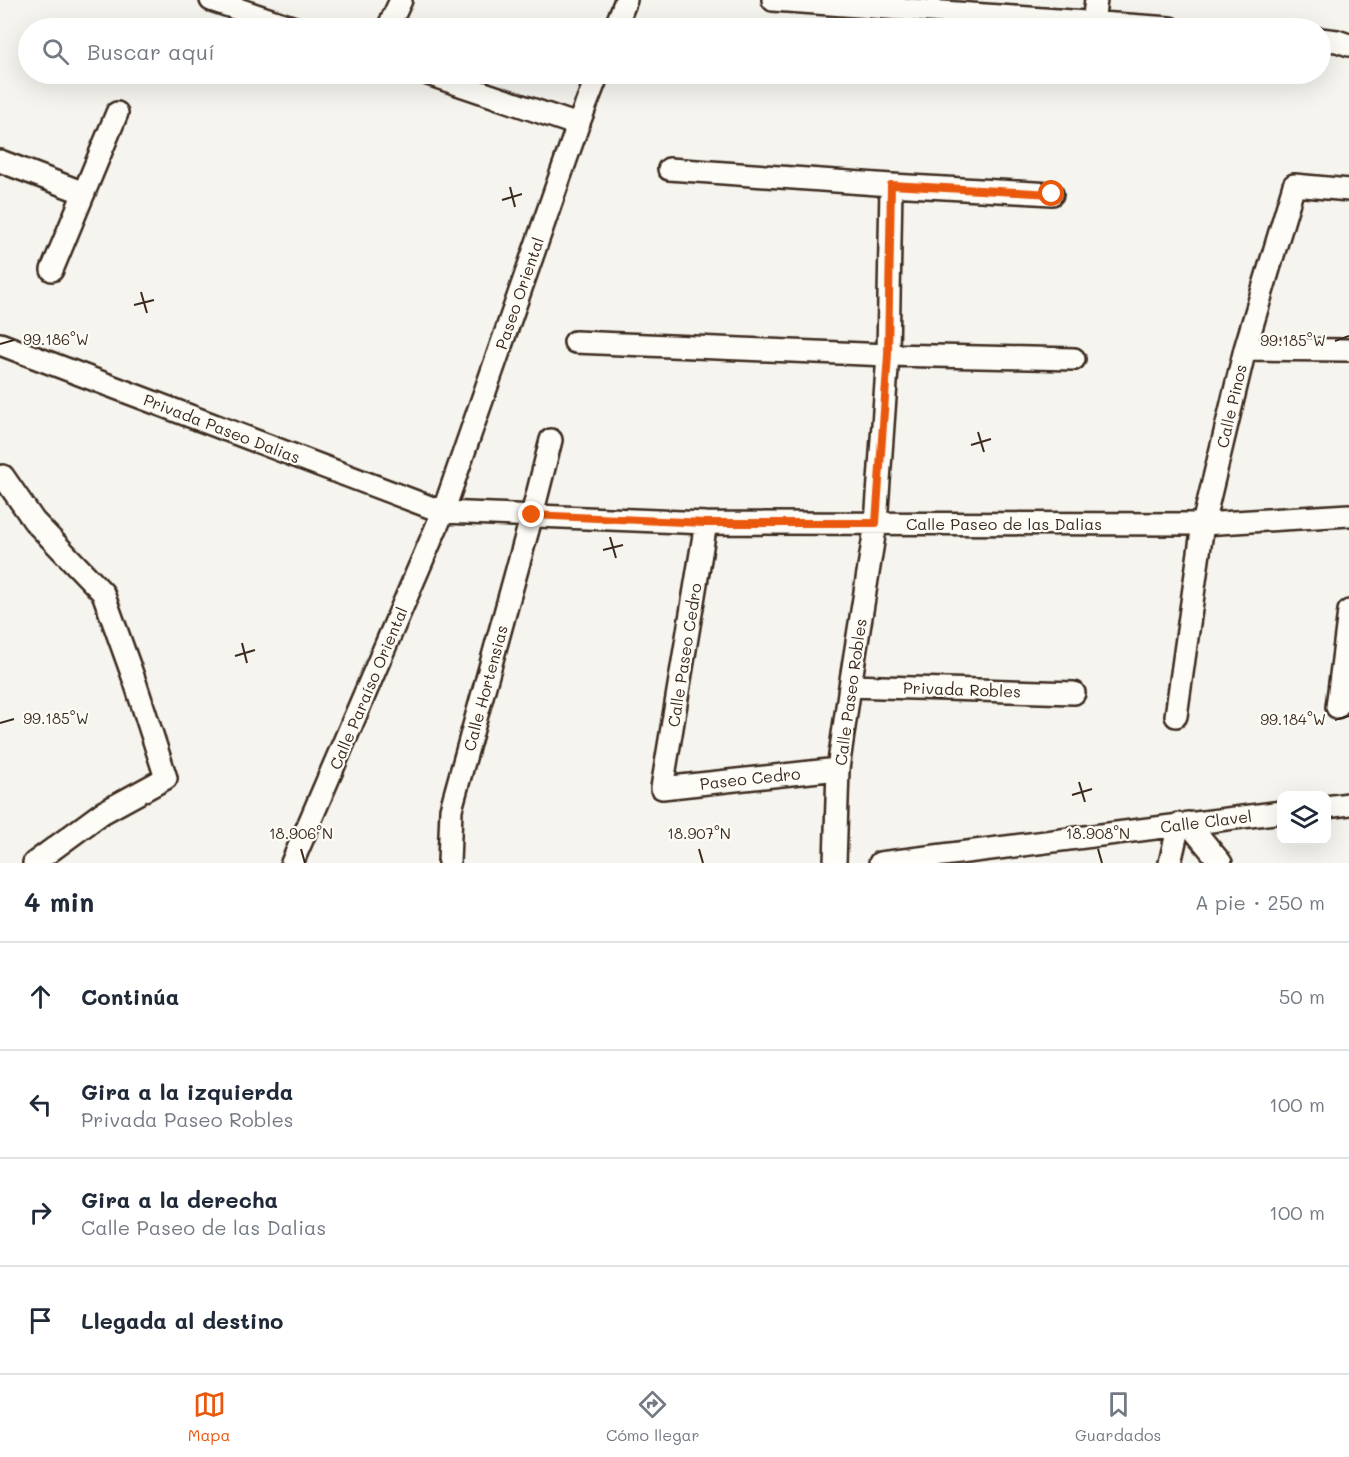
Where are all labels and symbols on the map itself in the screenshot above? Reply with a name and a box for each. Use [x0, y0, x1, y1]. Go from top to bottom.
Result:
route start [1038, 180, 1064, 206]
street label: Paseo Oriental [490, 234, 548, 352]
text: 99.186°W [23, 329, 89, 349]
text: 99.185°W [1260, 330, 1326, 350]
street label: Calle Pinos [1211, 362, 1251, 450]
street label: Privada Paseo Dalias [141, 388, 303, 468]
route end [518, 501, 544, 527]
street label: Calle Paseo de las Dalias [906, 513, 1102, 534]
street label: Calle Paseo Cedro [662, 582, 706, 728]
street label: Calle Paraíso Oriental [324, 603, 412, 773]
street label: Calle Paseo Robles [829, 617, 871, 767]
street label: Calle Hortensias [458, 623, 512, 753]
street label: Privada Robles [903, 676, 1021, 702]
text: 99.185°W [23, 708, 89, 728]
text: 99.184°W [1260, 709, 1326, 729]
street label: Paseo Cedro [699, 762, 801, 794]
street label: Calle Clavel [1159, 805, 1253, 837]
text: 18.906°N [269, 823, 333, 843]
text: 18.907°N [667, 823, 731, 843]
text: 18.908°N [1066, 823, 1130, 843]

